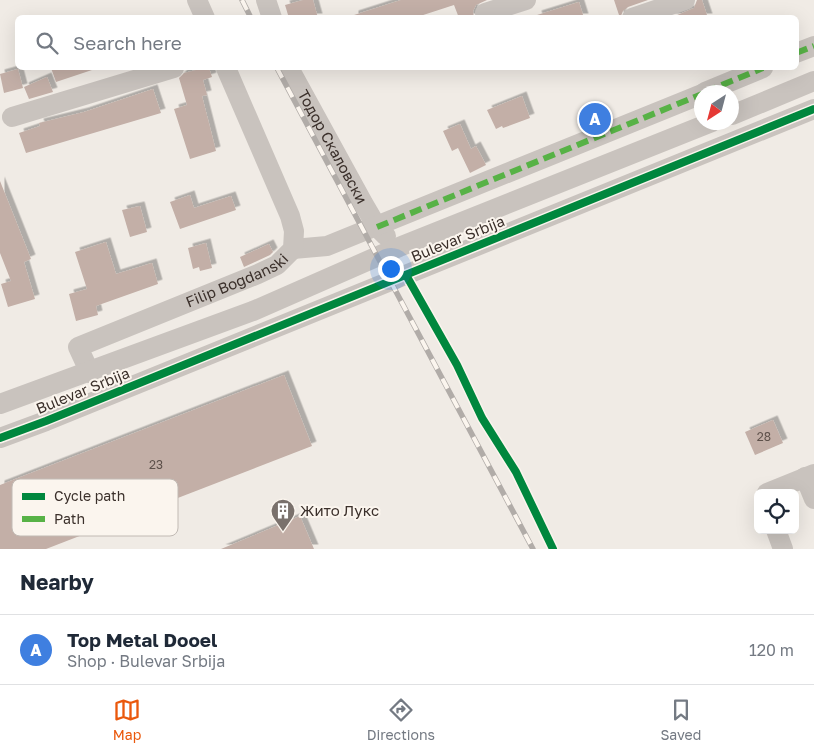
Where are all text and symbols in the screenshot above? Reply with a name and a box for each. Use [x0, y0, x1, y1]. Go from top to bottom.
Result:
search box [15, 15, 799, 70]
icon: search [33, 29, 61, 57]
text: Search here [73, 31, 182, 54]
north arrow [694, 85, 739, 130]
street label: Тодор Скаловски [295, 86, 372, 207]
pin: A [579, 100, 611, 138]
street label: Bulevar Srbija [408, 211, 507, 265]
street label: Filip Bogdanski [183, 249, 291, 310]
your location [378, 256, 404, 282]
street label: Bulevar Srbija [33, 363, 132, 417]
house number: 28 [757, 429, 771, 444]
house number: 23 [149, 457, 163, 472]
legend [12, 479, 178, 536]
text: Cycle path [54, 487, 125, 504]
map controls [754, 489, 799, 534]
button: locate [754, 489, 799, 534]
building icon: Жито Лукс [270, 498, 296, 532]
place label: Жито Лукс [300, 501, 379, 519]
text: Path [54, 510, 85, 527]
text: Nearby [20, 569, 94, 595]
text: Top Metal Dooel [67, 628, 217, 651]
text: A [30, 640, 42, 660]
text: 120 m [749, 640, 794, 660]
text: Shop · Bulevar Srbija [67, 651, 225, 671]
tab: Map [113, 696, 141, 743]
tab: Directions [367, 696, 435, 743]
tab: Saved [660, 696, 701, 743]

